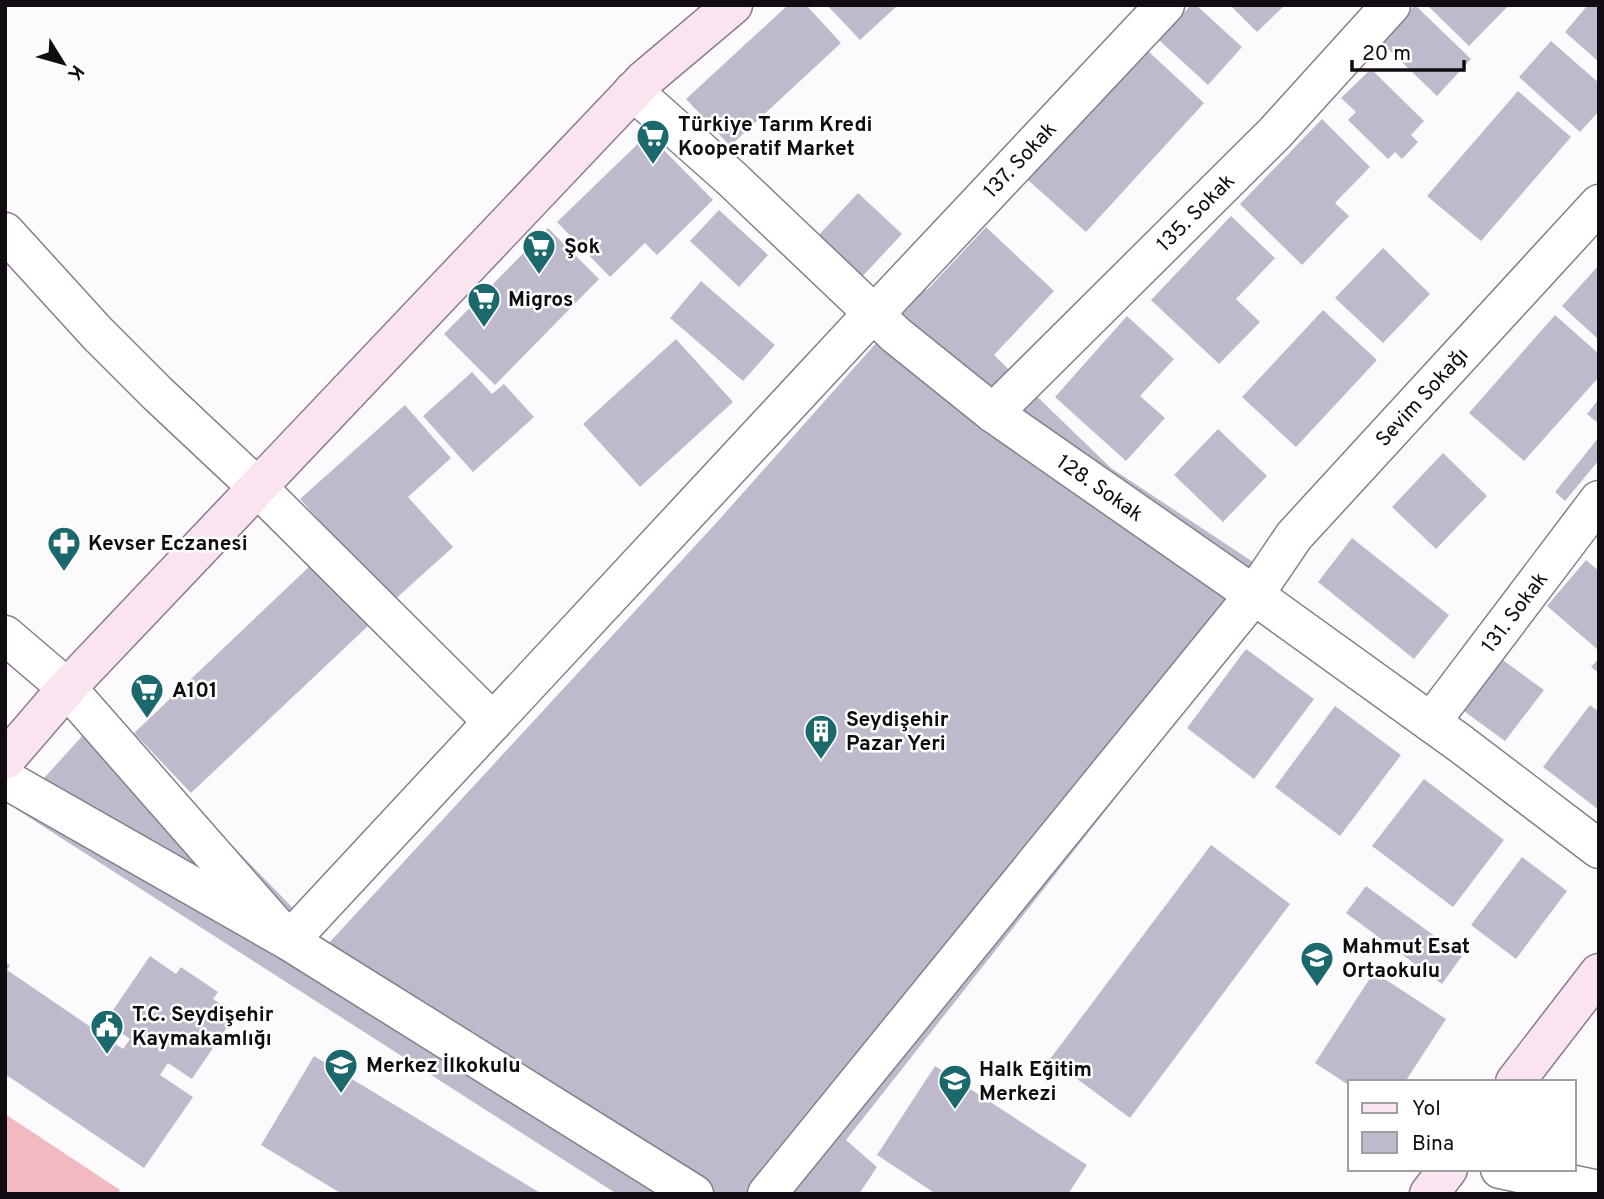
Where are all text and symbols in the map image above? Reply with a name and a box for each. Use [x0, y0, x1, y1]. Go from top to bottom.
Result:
north arrow [28, 28, 98, 98]
scale bar [1352, 28, 1464, 72]
text: 20 m [1362, 41, 1411, 68]
text: K [61, 59, 89, 85]
place label: Türkiye Tarım Kredi Kooperatif Market [678, 112, 872, 163]
supermarket icon: Türkiye Tarım Kredi Kooperatif Market [634, 117, 672, 166]
street label: 137. Sokak [978, 117, 1063, 205]
street label: 135. Sokak [1151, 168, 1241, 258]
supermarket icon: Şok [520, 227, 558, 276]
place label: Şok [564, 234, 600, 261]
supermarket icon: Migros [465, 280, 503, 329]
place label: Migros [508, 287, 573, 314]
street label: Sevim Sokağı [1371, 343, 1475, 453]
street label: 128. Sokak [1051, 449, 1148, 529]
pharmacy icon: Kevser Eczanesi [45, 524, 83, 573]
place label: Kevser Eczanesi [88, 531, 248, 558]
street label: 131. Sokak [1476, 567, 1555, 659]
supermarket icon: A101 [128, 671, 166, 720]
place label: A101 [172, 678, 217, 705]
place label: Seydişehir Pazar Yeri [846, 707, 949, 758]
building icon: Seydişehir Pazar Yeri [802, 712, 840, 761]
place label: Mahmut Esat Ortaokulu [1342, 934, 1470, 985]
school or university icon: Mahmut Esat Ortaokulu [1298, 939, 1336, 988]
place label: T.C. Seydişehir Kaymakamlığı [132, 1002, 274, 1053]
public building icon: T.C. Seydişehir Kaymakamlığı [88, 1007, 126, 1056]
school or university icon: Merkez İlkokulu [322, 1046, 360, 1095]
place label: Merkez İlkokulu [366, 1052, 521, 1080]
place label: Halk Eğitim Merkezi [979, 1057, 1092, 1108]
school or university icon: Halk Eğitim Merkezi [936, 1062, 974, 1111]
legend [1348, 1080, 1576, 1171]
text: Yol [1412, 1096, 1441, 1123]
text: Bina [1412, 1131, 1454, 1158]

